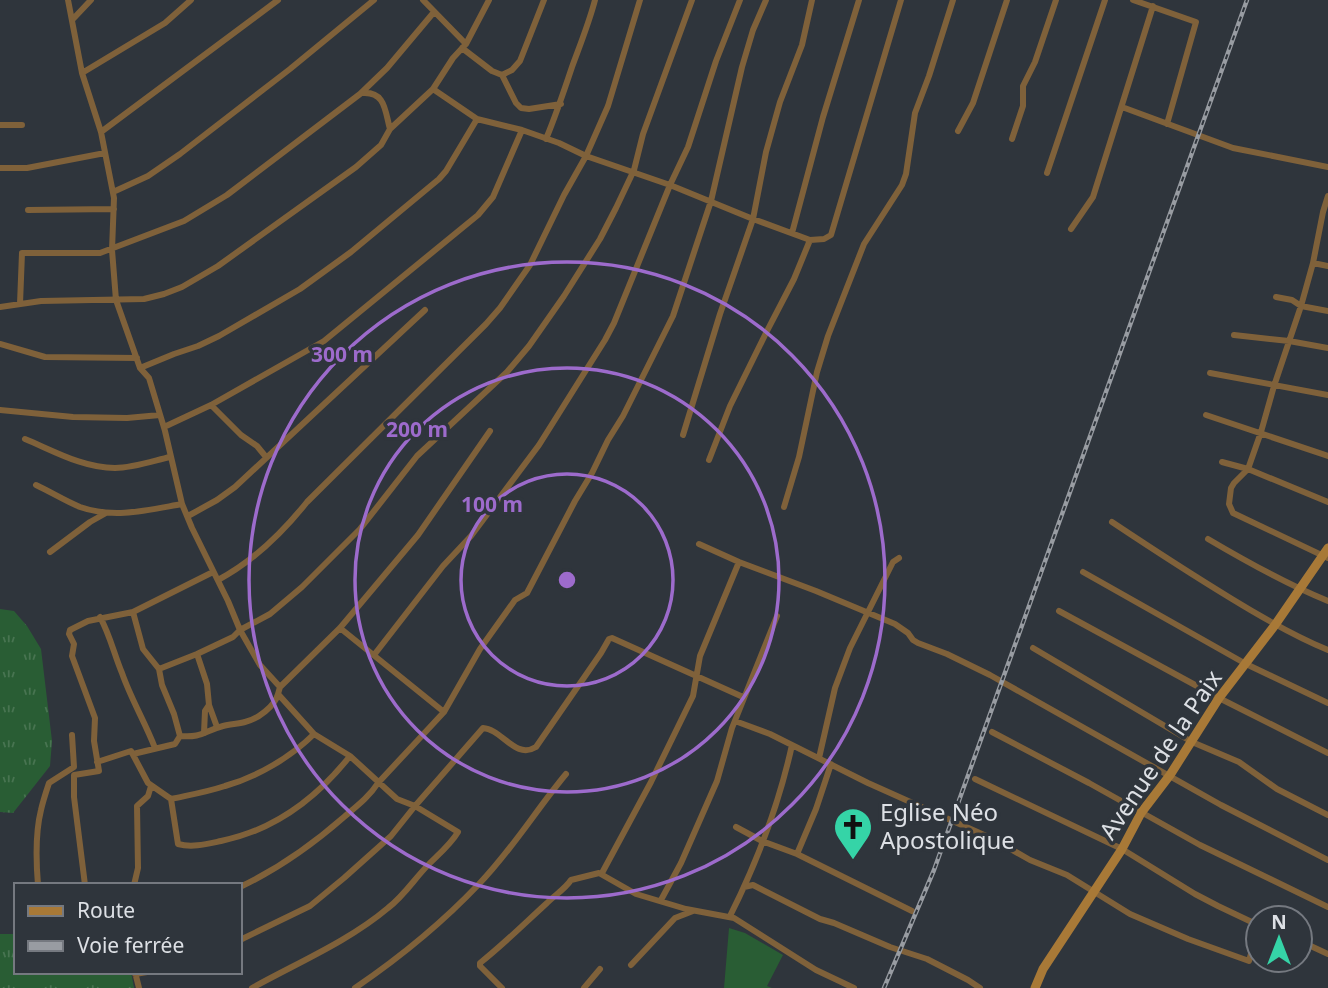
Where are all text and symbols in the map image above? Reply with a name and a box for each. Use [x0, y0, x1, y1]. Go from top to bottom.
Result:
text: 300 m [311, 340, 373, 368]
text: 200 m [386, 415, 448, 443]
text: 100 m [461, 490, 523, 518]
centre of rings [555, 568, 579, 592]
street label: Avenue de la Paix [1091, 663, 1229, 845]
place label: Eglise Néo Apostolique [880, 795, 1015, 856]
church icon: Eglise Néo Apostolique [832, 806, 874, 861]
legend [14, 883, 242, 974]
text: Route [77, 896, 135, 924]
north arrow [1244, 904, 1314, 974]
text: N [1271, 909, 1287, 935]
text: Voie ferrée [77, 931, 184, 959]

